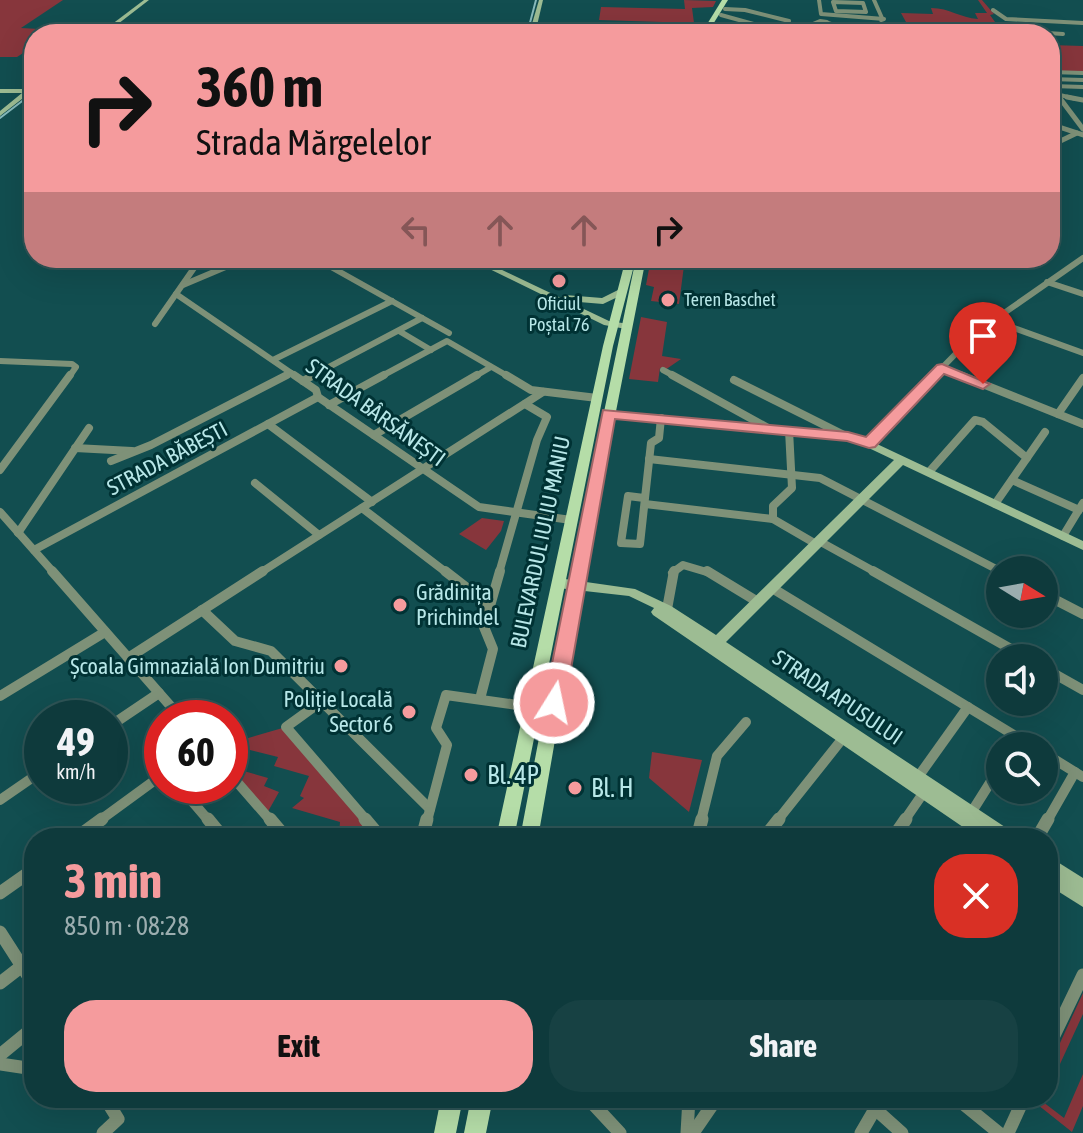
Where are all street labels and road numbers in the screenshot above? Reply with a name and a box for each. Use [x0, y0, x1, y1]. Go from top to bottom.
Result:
street label: STRADA BÂRSĂNEȘTI [301, 353, 451, 471]
street label: STRADA BĂBEȘTI [102, 415, 232, 501]
street label: BULEVARDUL IULIU MANIU [505, 434, 575, 650]
street label: STRADA APUSULUI [768, 644, 908, 750]

